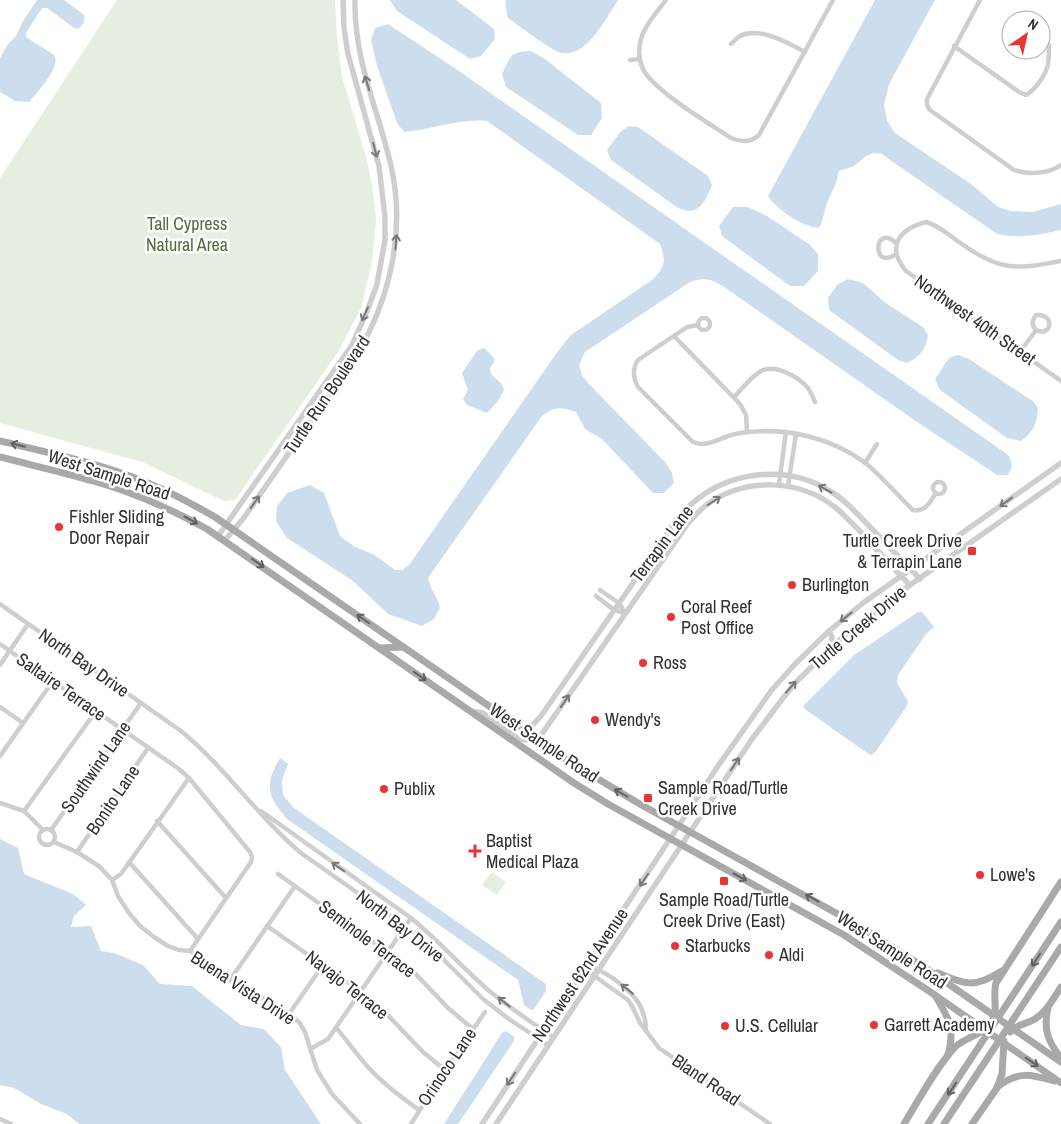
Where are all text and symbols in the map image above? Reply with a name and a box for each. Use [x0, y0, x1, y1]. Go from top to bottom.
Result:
north arrow [1001, 10, 1051, 60]
text: N [1025, 14, 1042, 34]
one-way arrow [361, 76, 371, 92]
one-way arrow [371, 141, 380, 157]
park label: Tall Cypress Natural Area [146, 211, 228, 257]
one-way arrow [391, 234, 400, 250]
street label: Northwest 40th Street [910, 268, 1041, 371]
one-way arrow [360, 306, 370, 321]
street label: Turtle Run Boulevard [278, 330, 376, 459]
one-way arrow [11, 440, 27, 449]
street label: West Sample Road [45, 443, 173, 506]
one-way arrow [818, 483, 833, 493]
one-way arrow [250, 495, 260, 509]
one-way arrow [706, 496, 720, 506]
one-way arrow [1000, 497, 1013, 508]
street label: Terrapin Lane [624, 500, 699, 588]
place label: Fishler Sliding Door Repair [69, 504, 165, 550]
one-way arrow [184, 515, 199, 525]
marker: Fishler Sliding Door Repair [53, 521, 65, 533]
place label: Turtle Creek Drive & Terrapin Lane [843, 528, 962, 574]
marker: Turtle Creek Drive & Terrapin Lane [966, 545, 978, 557]
one-way arrow [251, 558, 265, 568]
place label: Burlington [802, 572, 869, 597]
marker: Burlington [786, 579, 798, 591]
street label: Turtle Creek Drive [804, 580, 911, 676]
place label: Coral Reef Post Office [681, 594, 754, 640]
marker: Coral Reef Post Office [665, 611, 677, 623]
one-way arrow [840, 611, 853, 622]
one-way arrow [356, 614, 370, 624]
street label: North Bay Drive [34, 622, 134, 703]
street label: Saltaire Terrace [12, 647, 111, 727]
place label: Ross [653, 650, 687, 675]
marker: Ross [637, 657, 649, 669]
one-way arrow [413, 671, 427, 681]
one-way arrow [786, 681, 797, 694]
one-way arrow [560, 694, 570, 708]
street label: West Sample Road [485, 697, 604, 788]
place label: Wendy's [605, 707, 661, 732]
marker: Wendy's [589, 714, 601, 726]
street label: Southwind Lane [55, 716, 136, 818]
one-way arrow [730, 758, 740, 772]
street label: Bonito Lane [80, 760, 145, 840]
place label: Sample Road/Turtle Creek Drive [658, 775, 788, 821]
place label: Publix [394, 776, 436, 801]
marker: Publix [378, 783, 390, 795]
one-way arrow [614, 788, 628, 798]
marker: Sample Road/Turtle Creek Drive [642, 792, 654, 804]
place label: Baptist Medical Plaza [486, 828, 579, 874]
marker: Baptist Medical Plaza [468, 844, 482, 858]
one-way arrow [331, 862, 345, 872]
place label: Lowe's [990, 862, 1036, 887]
marker: Lowe's [974, 869, 986, 881]
one-way arrow [639, 872, 649, 886]
one-way arrow [732, 872, 747, 882]
marker: Sample Road/Turtle Creek Drive (East) [718, 875, 730, 887]
street label: North Bay Drive [351, 883, 449, 968]
place label: Sample Road/Turtle Creek Drive (East) [659, 887, 789, 933]
one-way arrow [805, 893, 820, 903]
street label: Seminole Terrace [314, 894, 421, 983]
street label: Northwest 62nd Avenue [525, 903, 634, 1047]
street label: West Sample Road [832, 905, 952, 995]
place label: Starbucks [685, 933, 751, 958]
marker: Starbucks [669, 940, 681, 952]
place label: Aldi [778, 942, 804, 967]
street label: Navajo Terrace [301, 944, 394, 1025]
street label: Buena Vista Drive [186, 945, 300, 1031]
marker: Aldi [763, 949, 775, 961]
one-way arrow [1031, 953, 1041, 967]
one-way arrow [621, 983, 634, 994]
one-way arrow [497, 997, 510, 1008]
place label: Garrett Academy [884, 1012, 995, 1037]
place label: U.S. Cellular [735, 1013, 818, 1038]
marker: Garrett Academy [868, 1019, 880, 1031]
marker: U.S. Cellular [719, 1020, 731, 1032]
street label: Orinoco Lane [411, 1023, 482, 1111]
street label: Bland Road [667, 1048, 745, 1112]
one-way arrow [1025, 1057, 1039, 1067]
one-way arrow [506, 1072, 516, 1086]
one-way arrow [947, 1081, 957, 1095]

